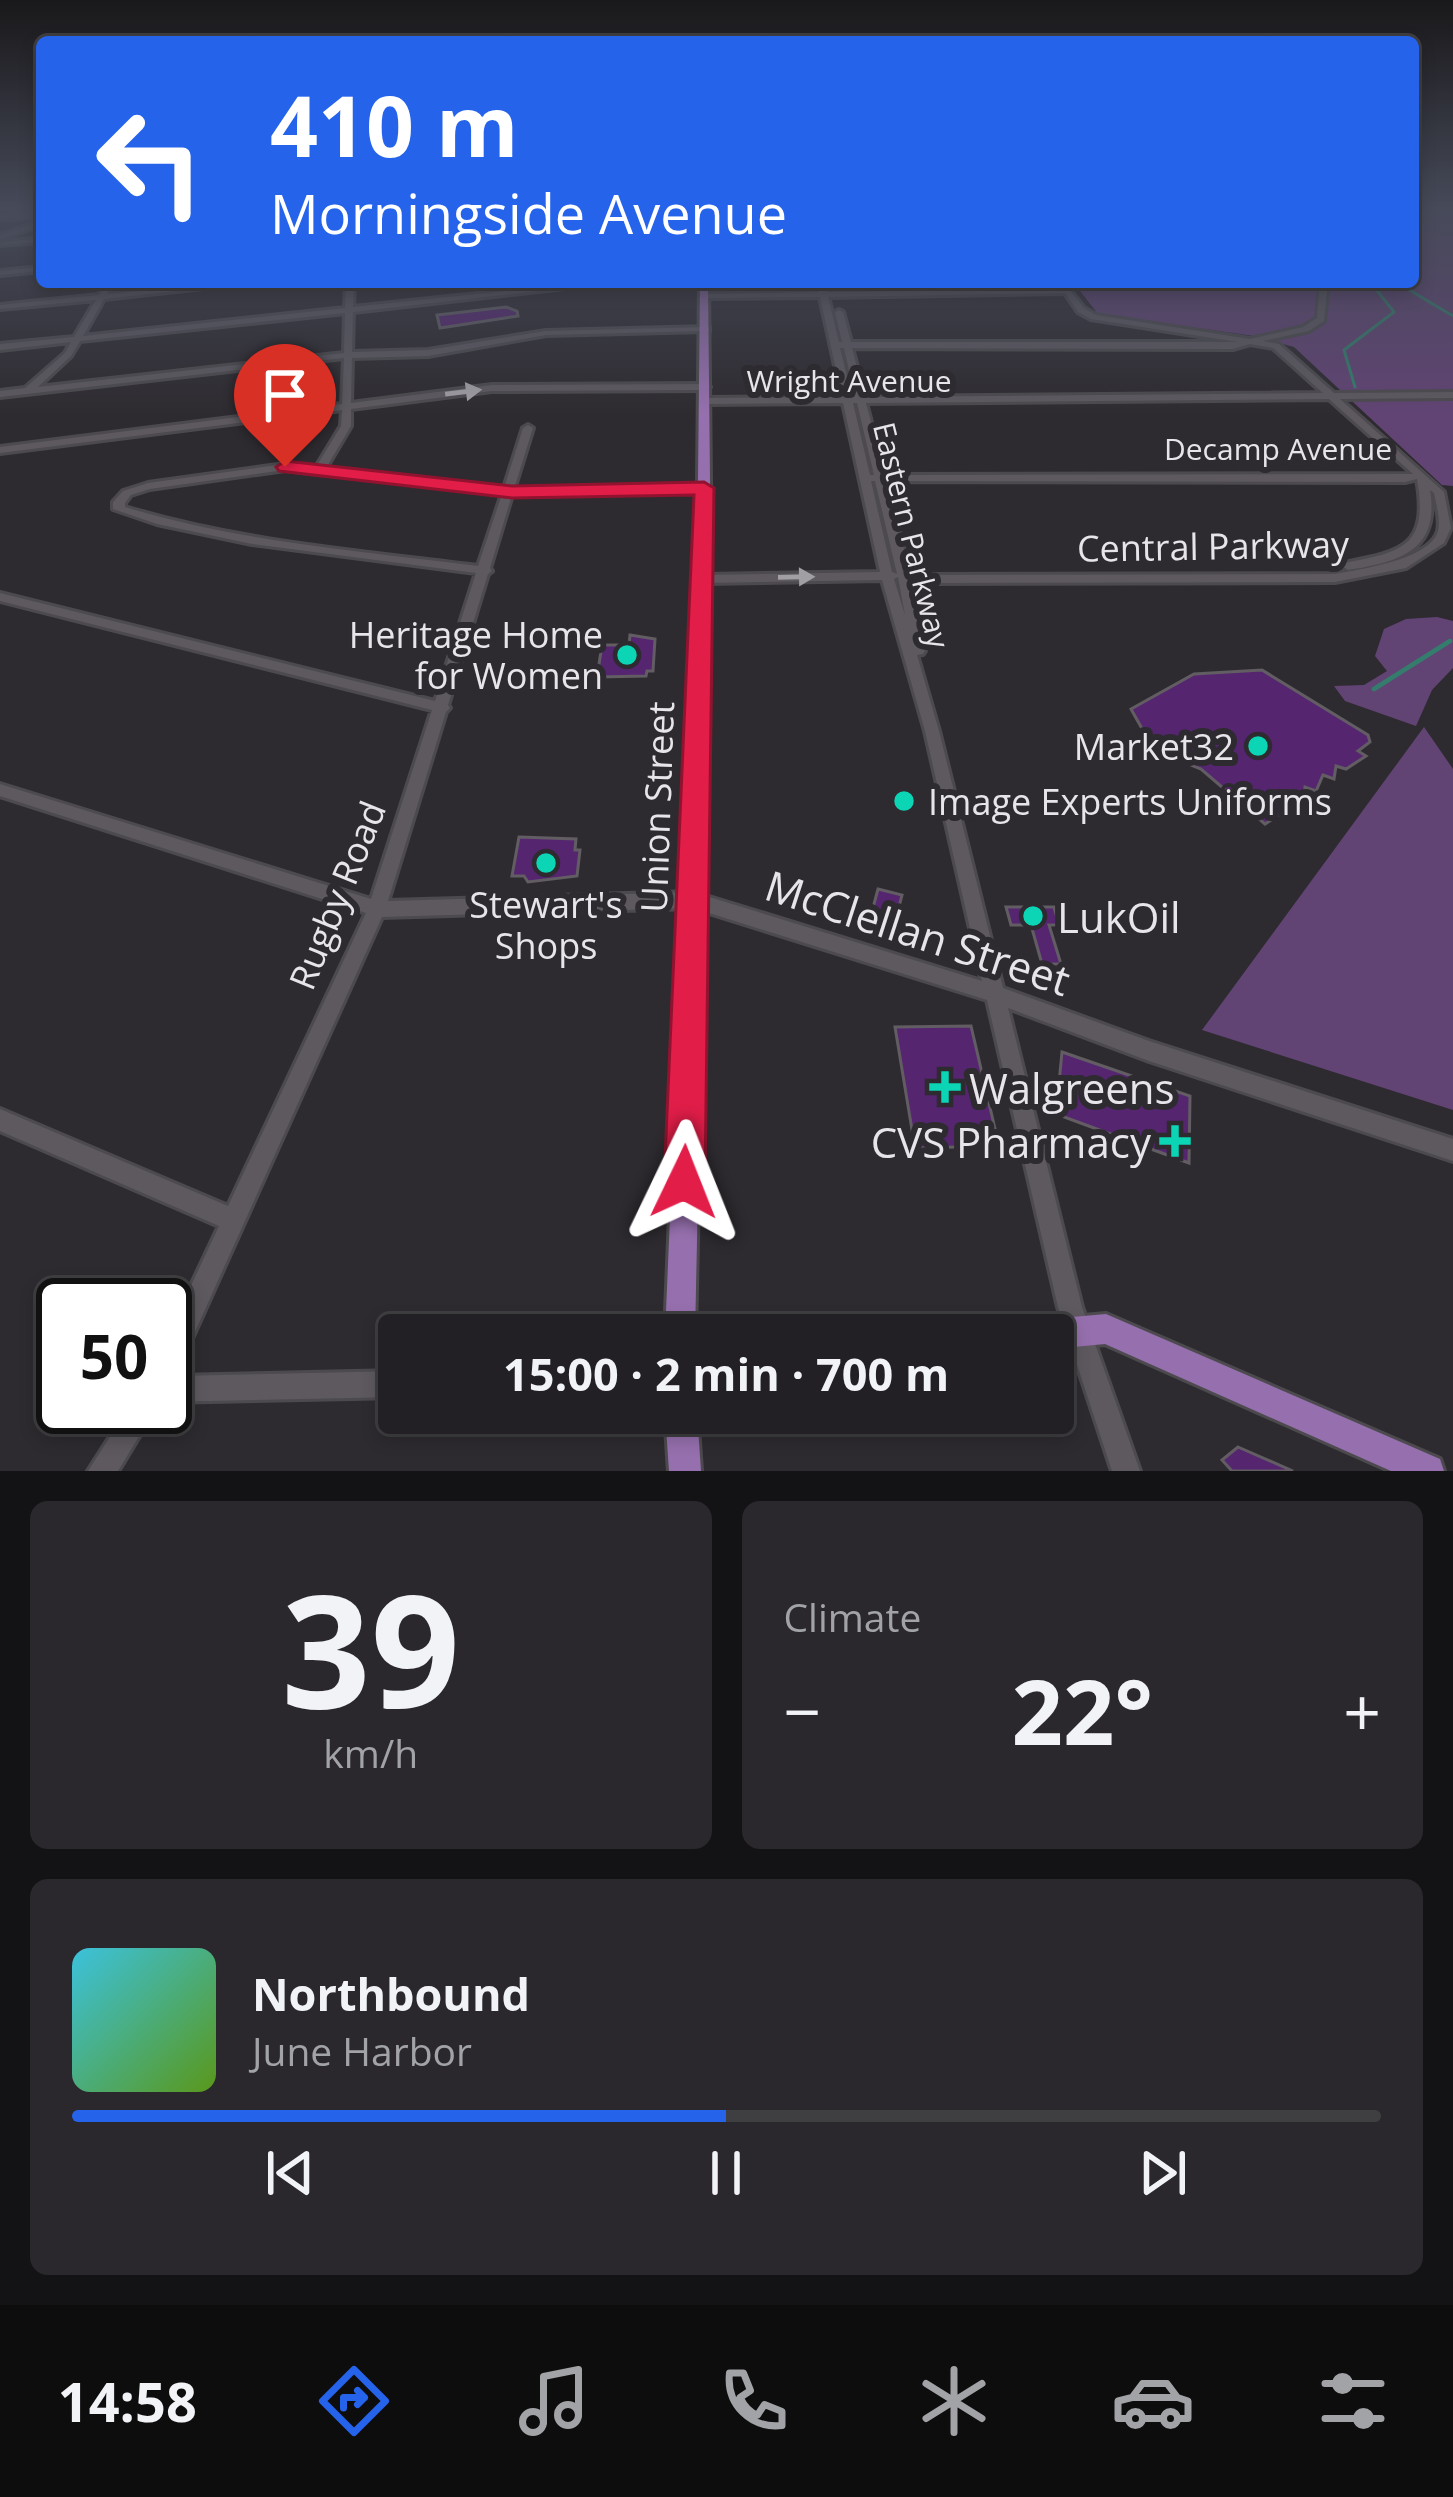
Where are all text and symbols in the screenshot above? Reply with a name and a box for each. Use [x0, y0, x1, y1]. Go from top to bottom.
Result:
text: 410 m [270, 67, 518, 182]
icon: left [72, 84, 228, 240]
text: Morningside Avenue [270, 176, 787, 250]
pin [234, 344, 336, 467]
street label: Wright Avenue [746, 360, 952, 401]
icon: arrive [252, 362, 318, 428]
one-way arrow [445, 382, 482, 401]
street label: Eastern Parkway [864, 418, 960, 653]
street label: Decamp Avenue [1164, 428, 1392, 469]
street label: Central Parkway [1076, 519, 1350, 573]
one-way arrow [778, 567, 816, 587]
place label: Heritage Home for Women [349, 610, 603, 700]
marker: Heritage Home for Women [614, 642, 640, 668]
street label: Union Street [629, 701, 685, 913]
place label: Market32 [1074, 722, 1234, 771]
marker: Market32 [1245, 733, 1271, 759]
place label: Image Experts Uniforms [928, 777, 1332, 826]
marker: Image Experts Uniforms [891, 788, 917, 814]
street label: Rugby Road [277, 793, 397, 997]
marker: Stewart's Shops [533, 850, 559, 876]
street label: McClellan Street [758, 856, 1078, 1008]
place label: Stewart's Shops [469, 880, 623, 970]
place label: LukOil [1057, 888, 1181, 945]
marker: LukOil [1020, 903, 1046, 929]
place label: Walgreens [969, 1059, 1175, 1116]
marker: Walgreens [932, 1074, 958, 1100]
place label: CVS Pharmacy [871, 1113, 1152, 1170]
position arrow [621, 1119, 747, 1245]
marker: CVS Pharmacy [1162, 1128, 1188, 1154]
speed limit sign: 50 [36, 1278, 192, 1434]
text: 15:00 · 2 min · 700 m [503, 1343, 949, 1404]
text: 39 [282, 1541, 460, 1754]
text: Climate [784, 1590, 921, 1643]
text: 22° [1012, 1649, 1153, 1771]
text: − [784, 1665, 821, 1755]
text: + [1343, 1665, 1381, 1755]
text: km/h [323, 1726, 418, 1779]
text: Northbound [252, 1963, 530, 2024]
text: June Harbor [252, 2024, 472, 2077]
icon: previous [257, 2140, 323, 2206]
icon: pause [693, 2140, 759, 2206]
icon: next [1130, 2140, 1196, 2206]
icon: directions [312, 2359, 396, 2443]
icon: music [512, 2359, 596, 2443]
icon: phone [712, 2359, 796, 2443]
icon: climate [912, 2359, 996, 2443]
icon: car [1111, 2359, 1195, 2443]
icon: filters [1311, 2359, 1395, 2443]
text: 14:58 [58, 2364, 197, 2438]

